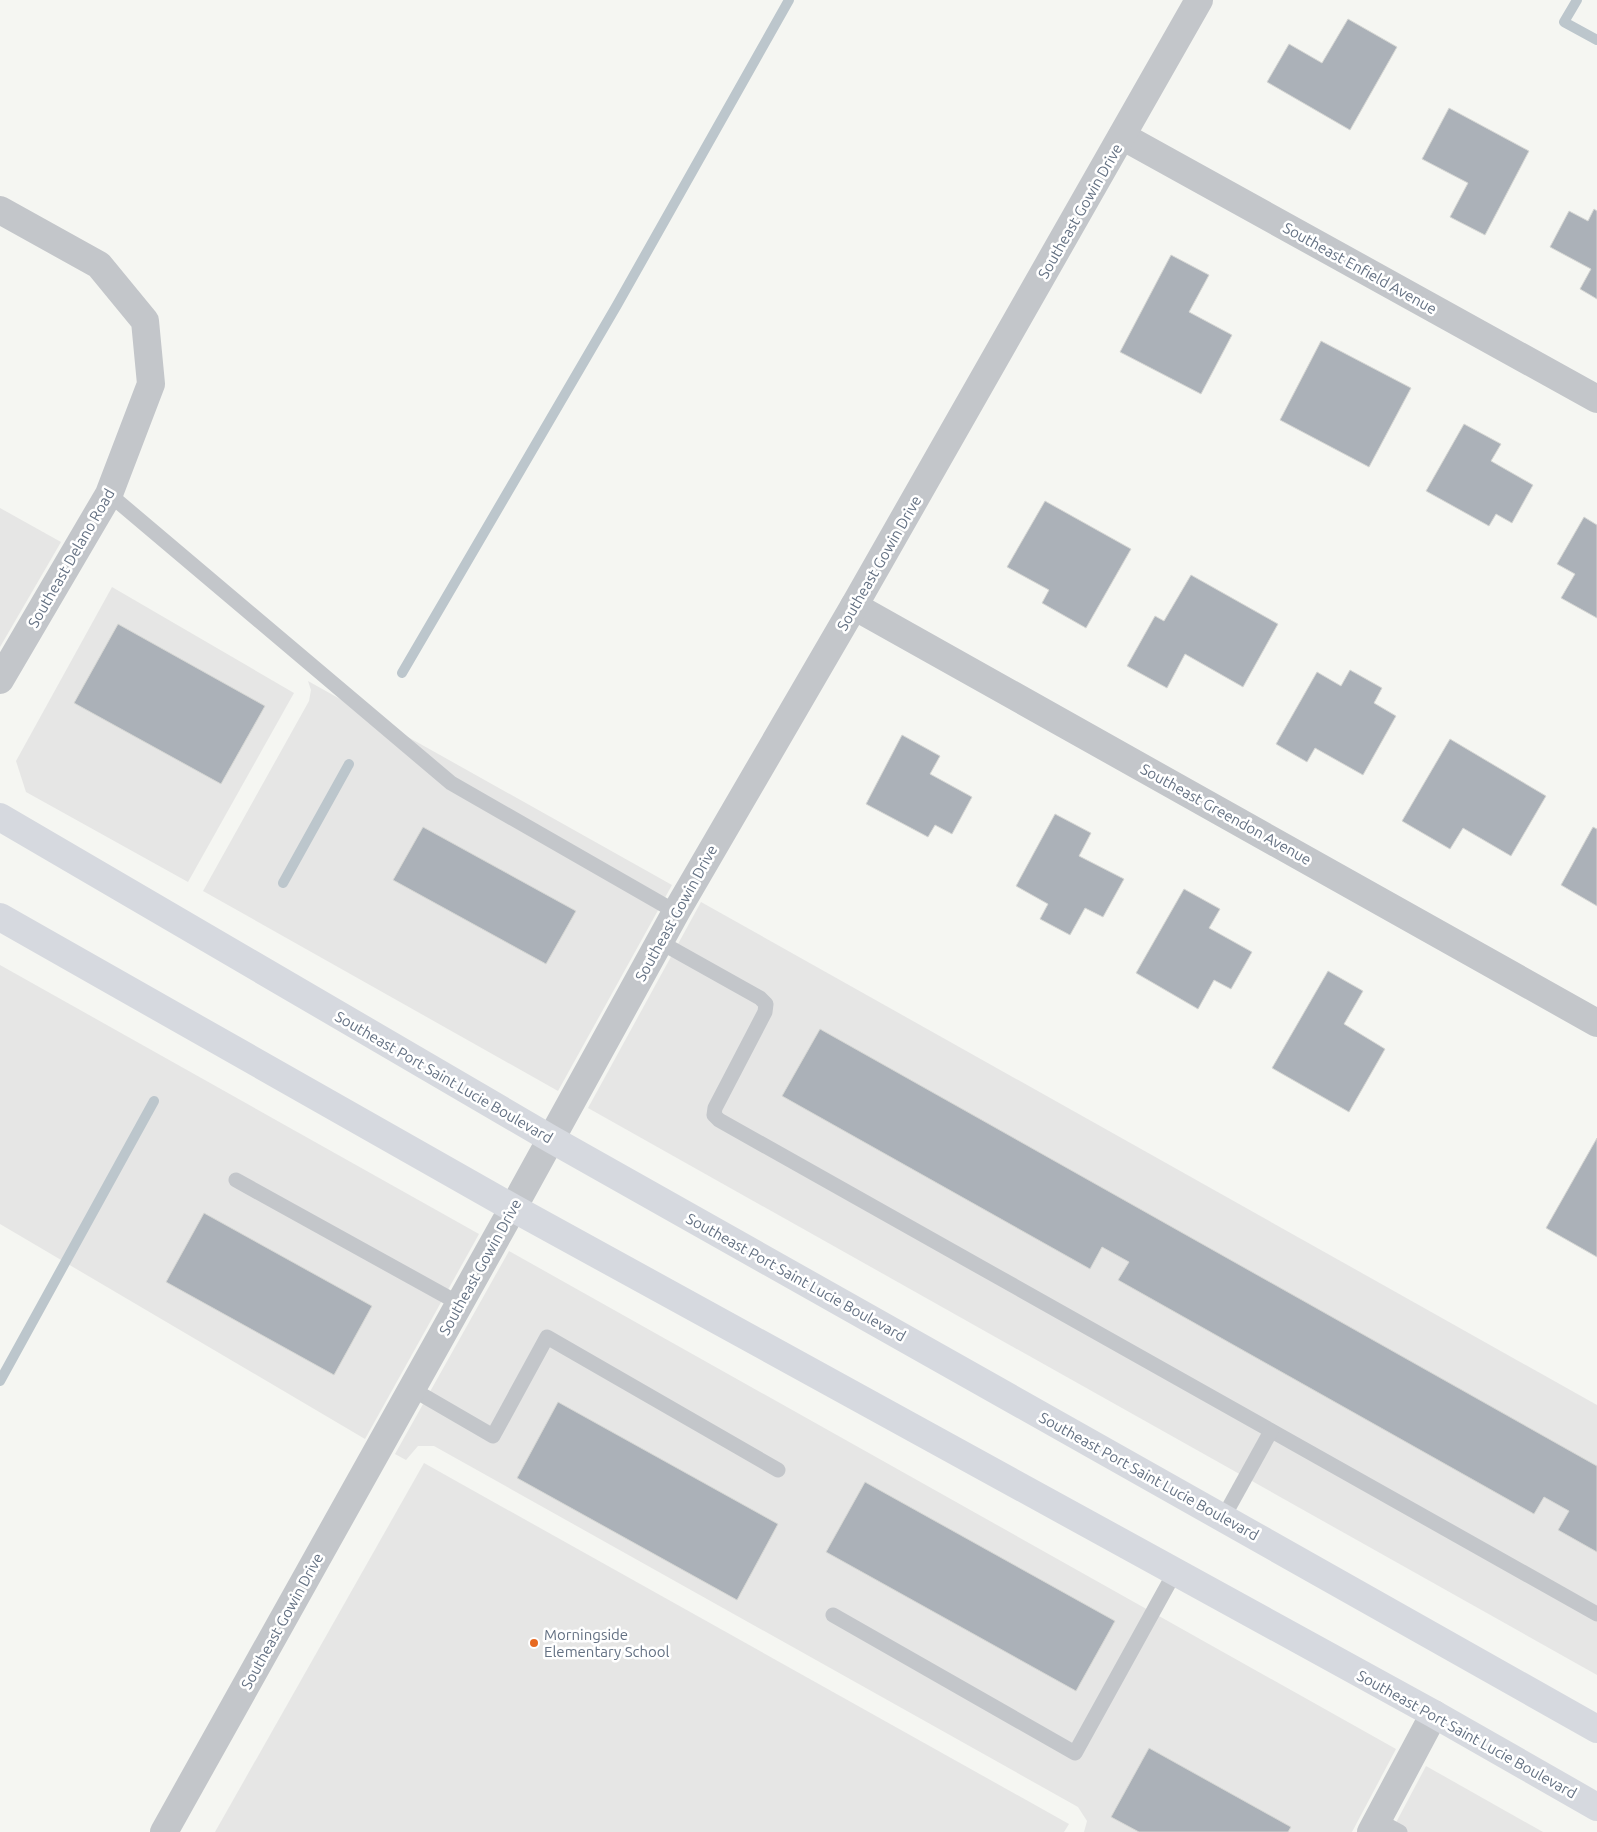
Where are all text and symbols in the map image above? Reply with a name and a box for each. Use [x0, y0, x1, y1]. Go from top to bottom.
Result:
street label: Southeast Gowin Drive [1034, 141, 1126, 281]
street label: Southeast Enfield Avenue [1280, 219, 1440, 317]
street label: Southeast Delano Road [24, 486, 118, 630]
street label: Southeast Gowin Drive [833, 493, 925, 633]
street label: Southeast Greendon Avenue [1138, 760, 1314, 868]
street label: Southeast Gowin Drive [631, 842, 721, 984]
street label: Southeast Port Saint Lucie Boulevard [332, 1008, 556, 1146]
street label: Southeast Gowin Drive [435, 1196, 525, 1338]
street label: Southeast Port Saint Lucie Boulevard [683, 1209, 909, 1345]
street label: Southeast Port Saint Lucie Boulevard [1036, 1408, 1262, 1544]
street label: Southeast Gowin Drive [237, 1550, 327, 1692]
place label: Morningside Elementary School [544, 1626, 670, 1660]
marker: Morningside Elementary School [528, 1637, 540, 1649]
street label: Southeast Port Saint Lucie Boulevard [1354, 1666, 1580, 1802]

